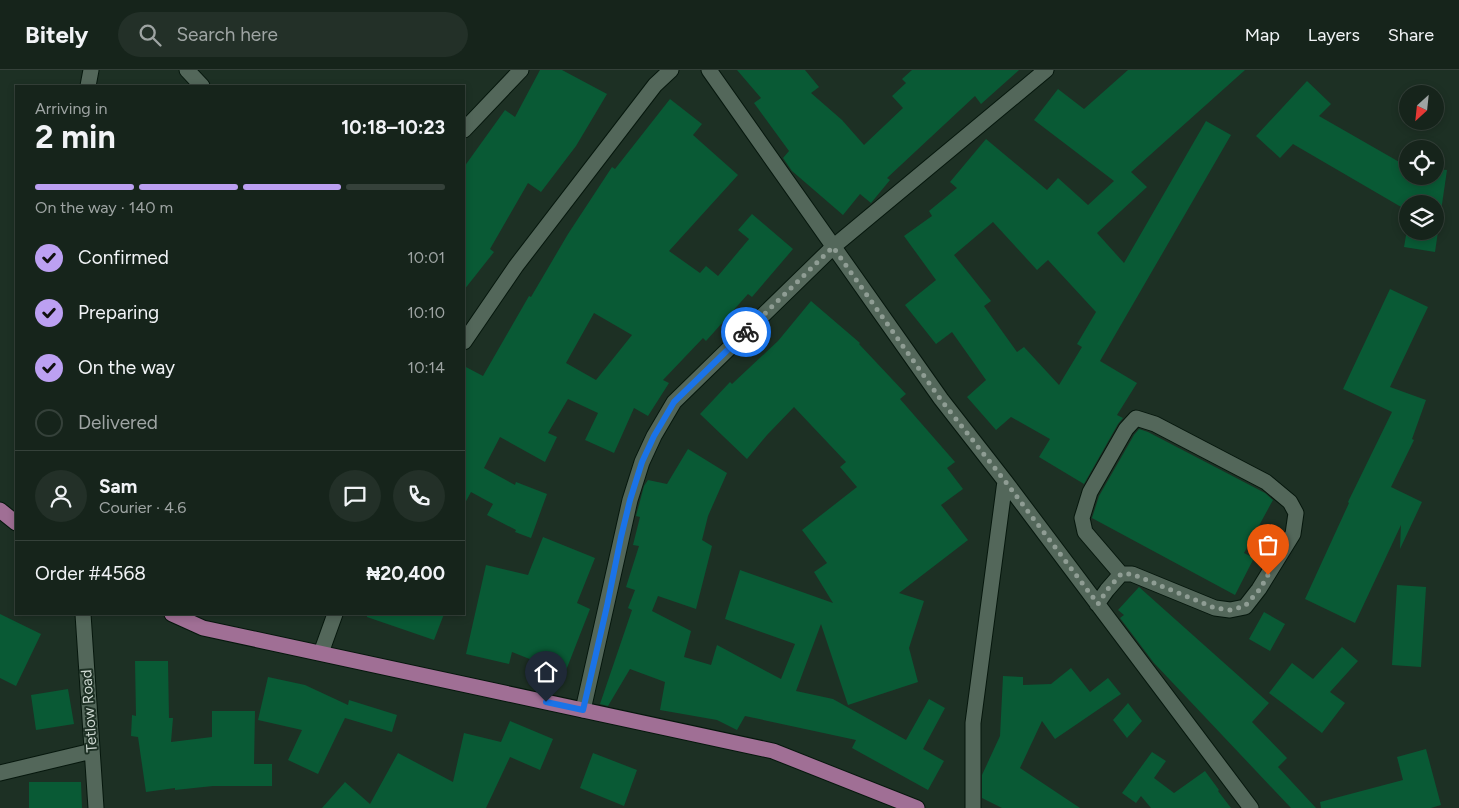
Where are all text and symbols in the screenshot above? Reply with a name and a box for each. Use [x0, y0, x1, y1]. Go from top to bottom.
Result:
search box [118, 12, 468, 57]
text: Bitely [25, 20, 88, 49]
icon: search [136, 21, 164, 49]
text: Search here [176, 23, 278, 46]
text: Map [1245, 24, 1280, 46]
text: Layers [1308, 24, 1360, 46]
text: Share [1388, 24, 1434, 46]
north arrow [1399, 85, 1444, 130]
map controls [1399, 85, 1444, 240]
text: Arriving in [35, 99, 107, 118]
text: 10:18–10:23 [341, 116, 445, 139]
text: 2 min [35, 118, 116, 156]
button: locate [1399, 140, 1444, 185]
button: layers [1399, 195, 1444, 240]
text: On the way · 140 m [35, 198, 173, 217]
icon: check [35, 244, 63, 272]
text: Confirmed [78, 246, 169, 269]
text: 10:01 [407, 248, 445, 267]
icon: check [35, 299, 63, 327]
text: Preparing [78, 301, 159, 324]
text: 10:10 [407, 303, 445, 322]
courier [721, 307, 771, 357]
icon: bike [732, 318, 760, 346]
icon: check [35, 354, 63, 382]
text: On the way [78, 356, 175, 379]
text: 10:14 [408, 358, 445, 377]
text: Delivered [78, 411, 158, 434]
button: person [35, 470, 87, 522]
button: chat [329, 470, 381, 522]
button: phone [393, 470, 445, 522]
text: Sam [99, 475, 137, 498]
text: Courier · 4.6 [99, 498, 186, 517]
pin [1247, 524, 1289, 575]
icon: bag [1254, 531, 1282, 559]
text: Order #4568 [35, 562, 146, 585]
text: ₦20,400 [366, 562, 445, 585]
pin [525, 651, 567, 702]
icon: home [532, 658, 560, 686]
street label: Tetlow Road [77, 669, 101, 753]

